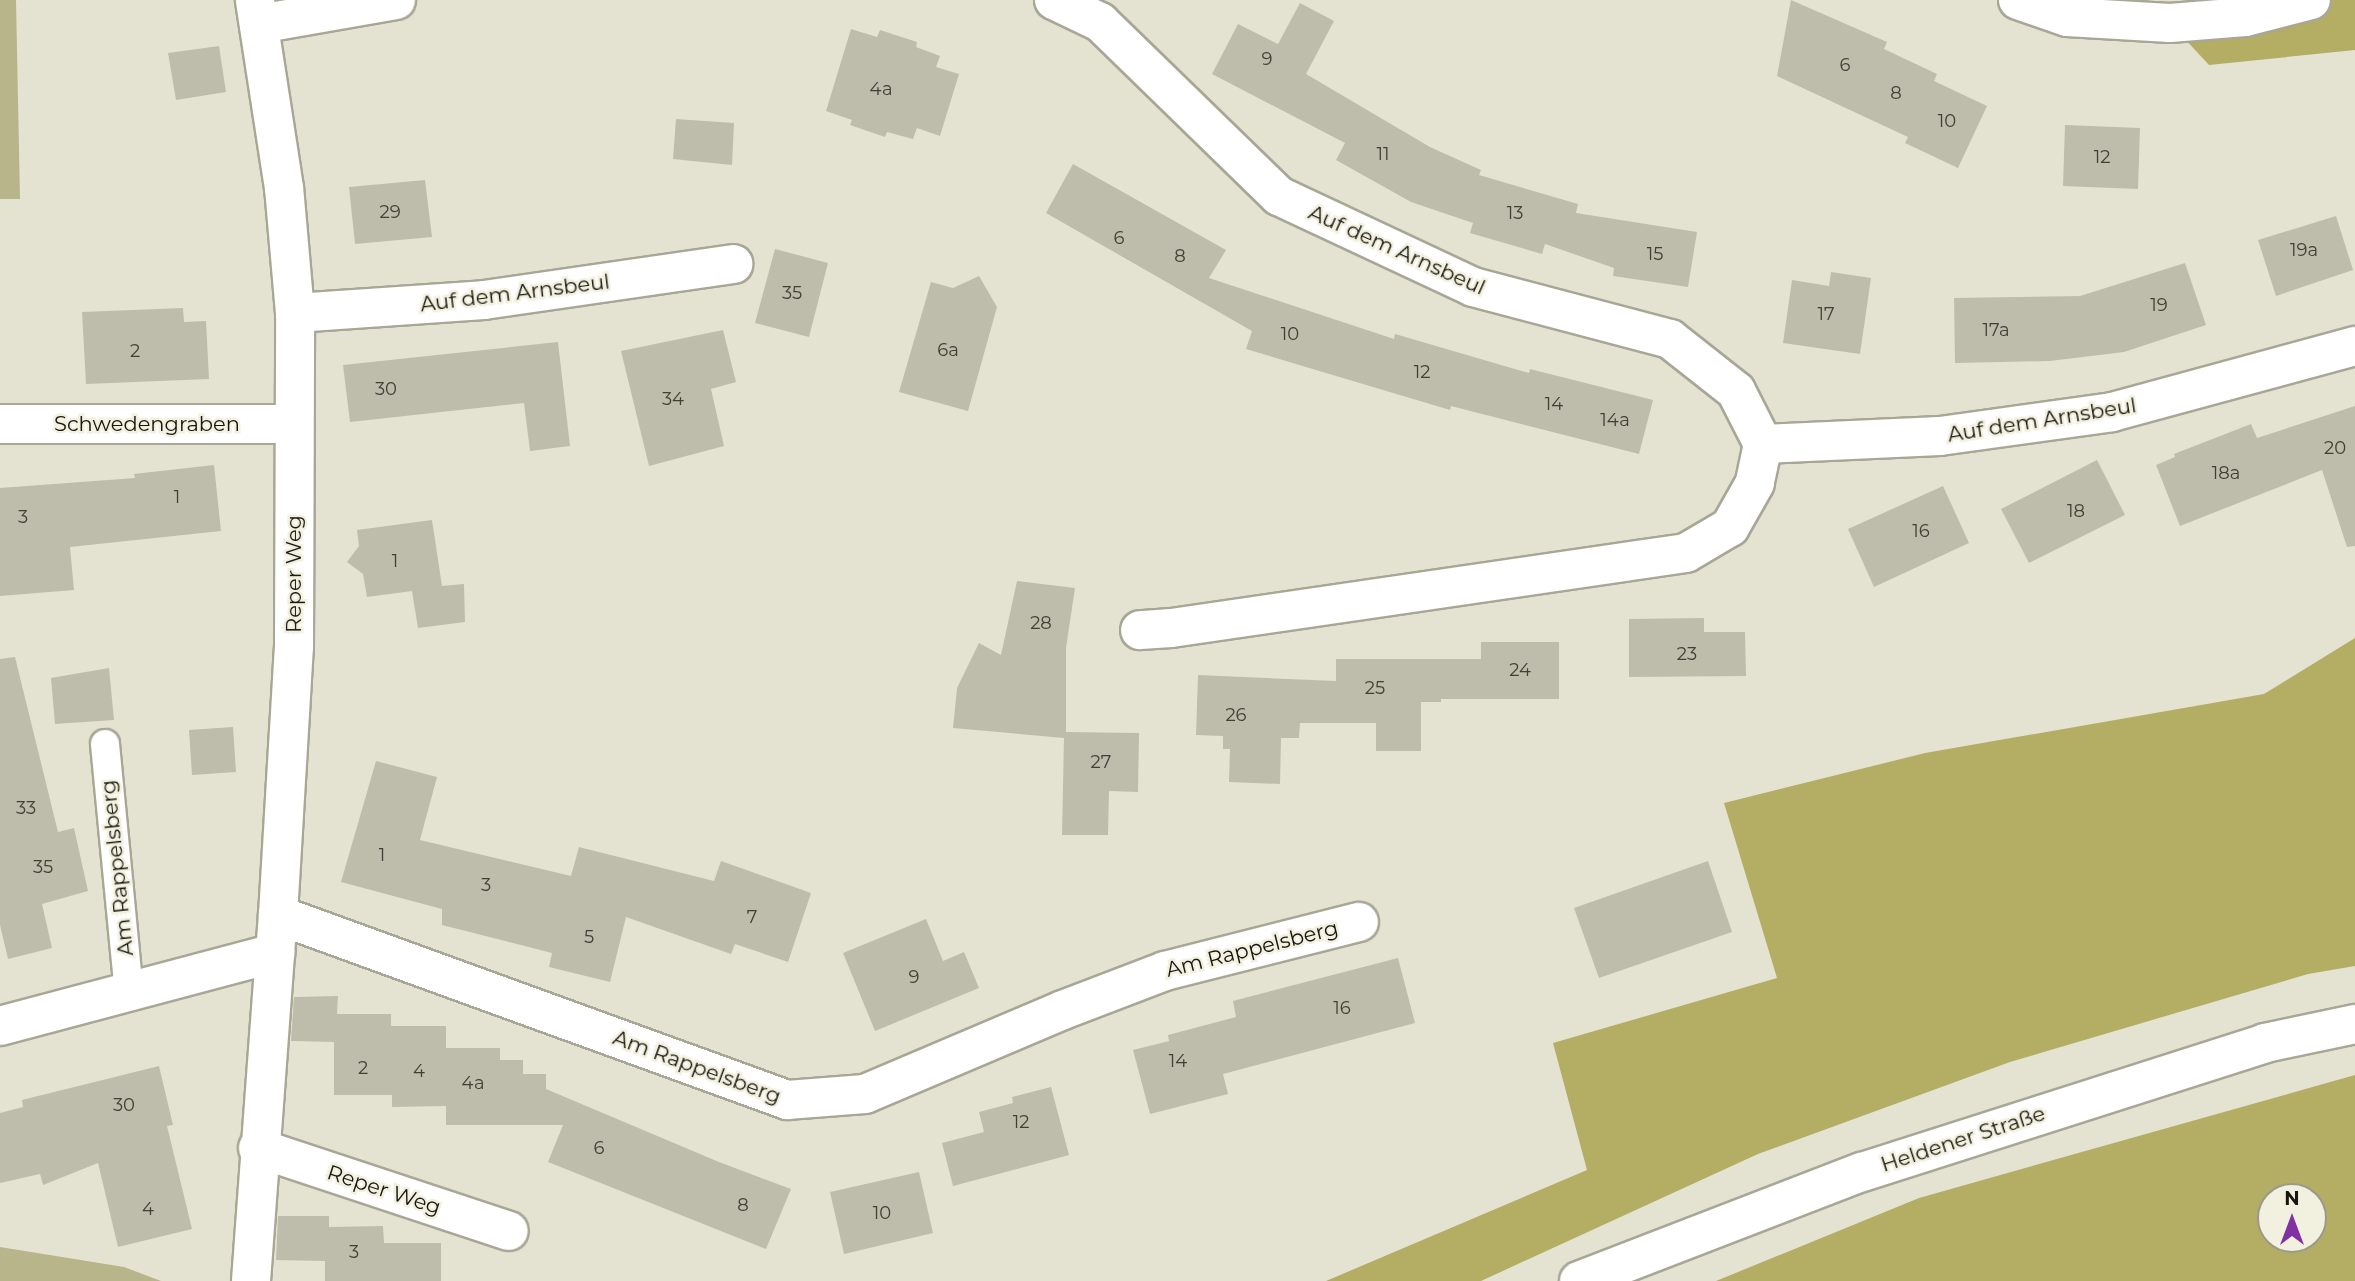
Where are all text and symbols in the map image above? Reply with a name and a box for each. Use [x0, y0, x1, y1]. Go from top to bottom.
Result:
house number: 9 [1262, 48, 1272, 70]
house number: 6 [1840, 54, 1850, 76]
house number: 4a [869, 78, 893, 100]
house number: 8 [1890, 82, 1902, 104]
house number: 10 [1938, 110, 1956, 132]
house number: 11 [1377, 143, 1389, 165]
house number: 12 [2094, 146, 2110, 168]
street label: Auf dem Arnsbeul [1305, 200, 1489, 300]
house number: 29 [379, 201, 401, 223]
house number: 13 [1507, 202, 1523, 224]
house number: 6 [1114, 227, 1124, 249]
house number: 19a [2290, 239, 2318, 261]
house number: 15 [1647, 243, 1663, 265]
house number: 8 [1174, 245, 1186, 267]
street label: Auf dem Arnsbeul [419, 269, 611, 317]
house number: 35 [782, 282, 802, 304]
house number: 19 [2150, 294, 2168, 316]
house number: 17 [1817, 303, 1835, 325]
house number: 17a [1982, 319, 2010, 341]
house number: 10 [1281, 323, 1299, 345]
house number: 6a [937, 339, 959, 361]
house number: 2 [130, 340, 140, 362]
house number: 12 [1414, 361, 1430, 383]
house number: 30 [375, 378, 397, 400]
house number: 34 [662, 388, 684, 410]
house number: 14 [1545, 393, 1563, 415]
street label: Auf dem Arnsbeul [1946, 393, 2138, 447]
house number: 14a [1600, 409, 1630, 431]
street label: Schwedengraben [54, 411, 240, 437]
house number: 20 [2324, 437, 2346, 459]
house number: 18a [2212, 462, 2240, 484]
house number: 1 [174, 486, 180, 508]
house number: 18 [2067, 500, 2085, 522]
house number: 3 [18, 506, 28, 528]
street label: Reper Weg [281, 515, 307, 633]
house number: 16 [1912, 520, 1930, 542]
house number: 1 [392, 550, 398, 572]
house number: 28 [1030, 612, 1052, 634]
house number: 23 [1677, 643, 1697, 665]
house number: 24 [1509, 659, 1531, 681]
house number: 25 [1365, 677, 1385, 699]
house number: 26 [1225, 704, 1247, 726]
house number: 27 [1091, 751, 1111, 773]
street label: Am Rappelsberg [95, 779, 139, 957]
house number: 33 [16, 797, 36, 819]
house number: 1 [379, 844, 385, 866]
house number: 35 [33, 856, 53, 878]
house number: 3 [481, 874, 491, 896]
house number: 7 [747, 906, 757, 928]
street label: Am Rappelsberg [1163, 915, 1341, 983]
house number: 5 [584, 926, 594, 948]
house number: 9 [909, 966, 919, 988]
house number: 16 [1333, 997, 1351, 1019]
street label: Am Rappelsberg [610, 1025, 784, 1109]
house number: 14 [1169, 1050, 1187, 1072]
house number: 2 [358, 1057, 368, 1079]
house number: 4 [413, 1060, 425, 1082]
house number: 4a [461, 1072, 485, 1094]
house number: 30 [113, 1094, 135, 1116]
street label: Heldener Straße [1878, 1101, 2048, 1177]
house number: 12 [1013, 1111, 1029, 1133]
house number: 6 [594, 1137, 604, 1159]
street label: Reper Weg [324, 1160, 444, 1220]
north arrow [2257, 1183, 2327, 1253]
text: N [2284, 1187, 2300, 1210]
house number: 8 [737, 1194, 749, 1216]
house number: 4 [142, 1198, 154, 1220]
house number: 10 [873, 1202, 891, 1224]
house number: 3 [349, 1241, 359, 1263]

